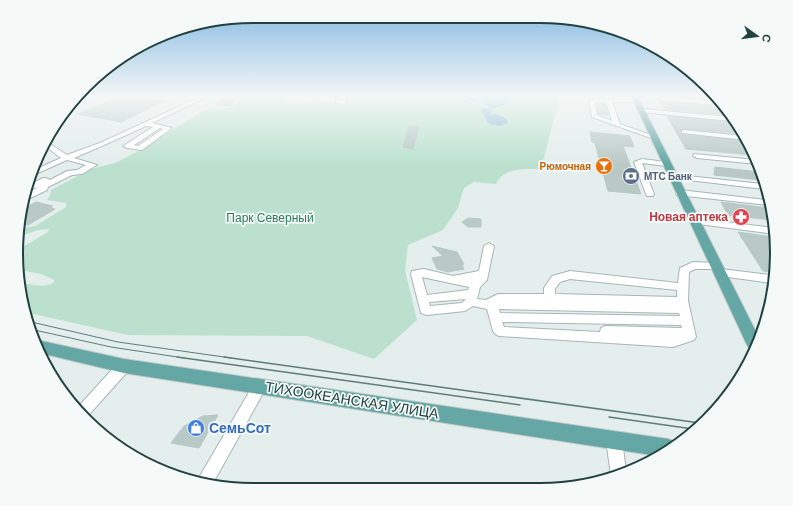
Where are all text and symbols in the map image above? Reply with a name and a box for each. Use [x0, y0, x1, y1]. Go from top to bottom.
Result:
north arrow [737, 16, 777, 56]
text: С [759, 33, 774, 44]
bar icon: Рюмочная [594, 156, 614, 176]
place label: Рюмочная [540, 160, 591, 173]
bank icon: МТС Банк [621, 166, 641, 186]
place label: МТС Банк [644, 170, 693, 183]
pharmacy icon: Новая аптека [731, 207, 751, 227]
place label: Новая аптека [649, 209, 728, 225]
park label: Парк Северный [226, 210, 314, 226]
street label: ТИХООКЕАНСКАЯ УЛИЦА [264, 377, 440, 423]
shop icon: СемьСот [186, 418, 206, 438]
place label: СемьСот [209, 419, 271, 437]

